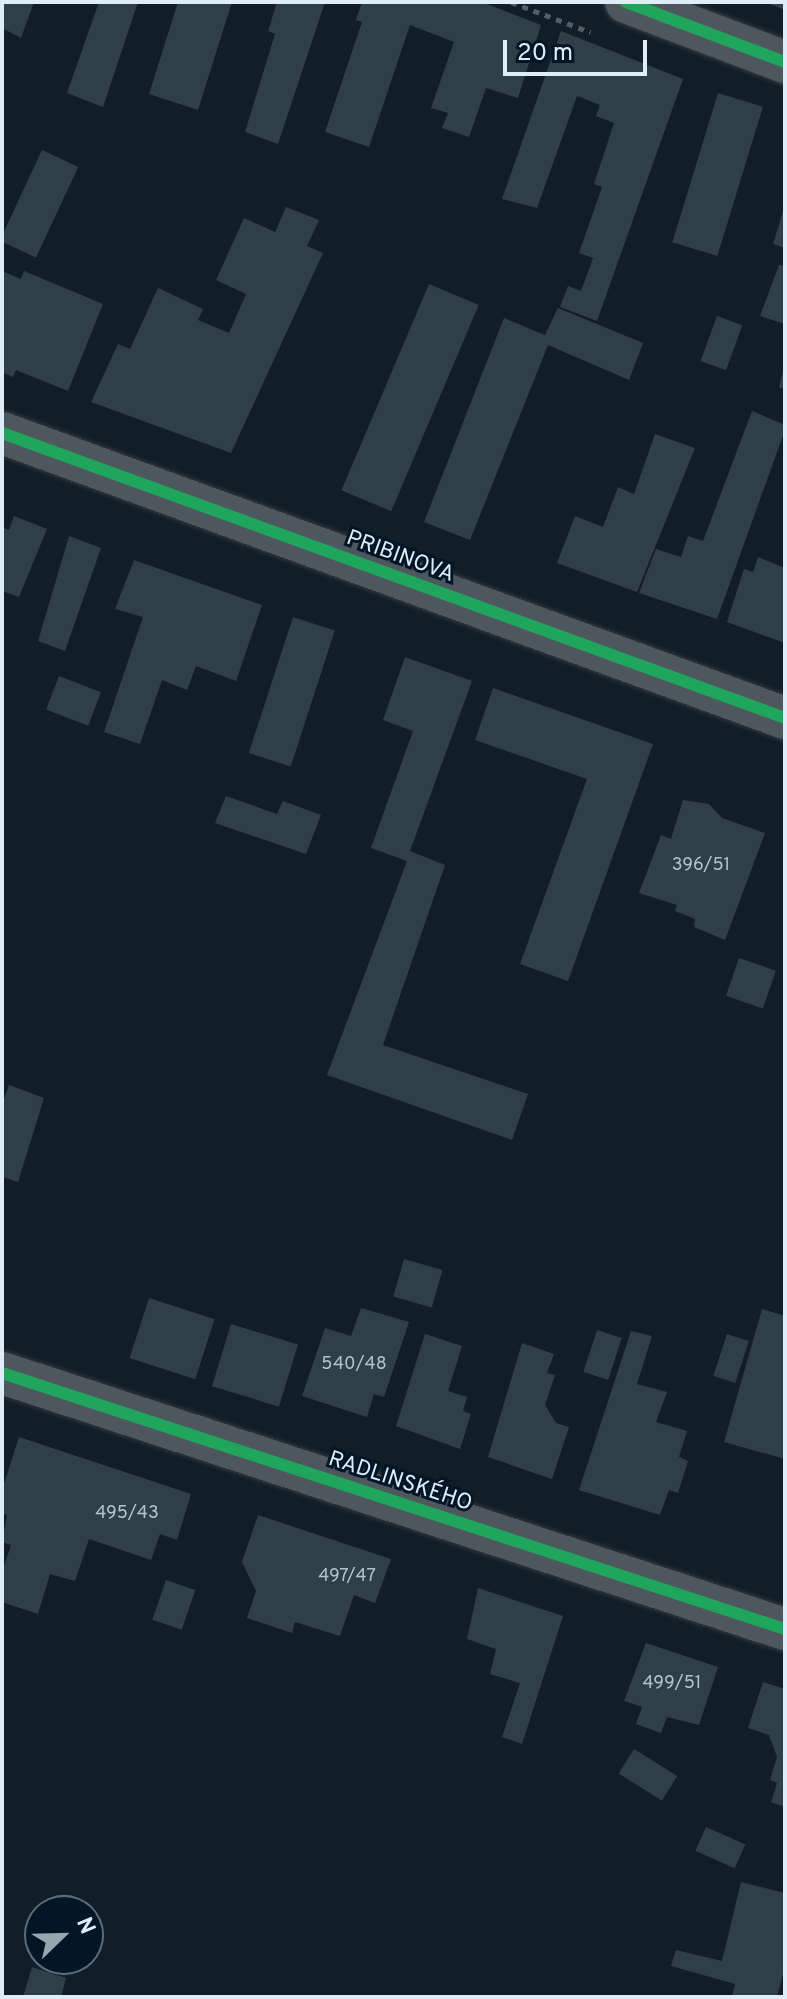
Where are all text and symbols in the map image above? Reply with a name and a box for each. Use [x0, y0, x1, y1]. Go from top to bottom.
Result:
scale bar [507, 24, 651, 74]
text: 20 m [517, 39, 573, 69]
street label: PRIBINOVA [342, 525, 458, 589]
house number: 396/51 [672, 855, 730, 877]
house number: 540/48 [321, 1354, 387, 1376]
street label: RADLINSKÉHO [325, 1446, 475, 1518]
house number: 495/43 [95, 1503, 159, 1525]
house number: 497/47 [318, 1566, 376, 1588]
house number: 499/51 [642, 1673, 702, 1695]
north arrow [24, 1895, 104, 1975]
text: N [69, 1914, 100, 1939]

